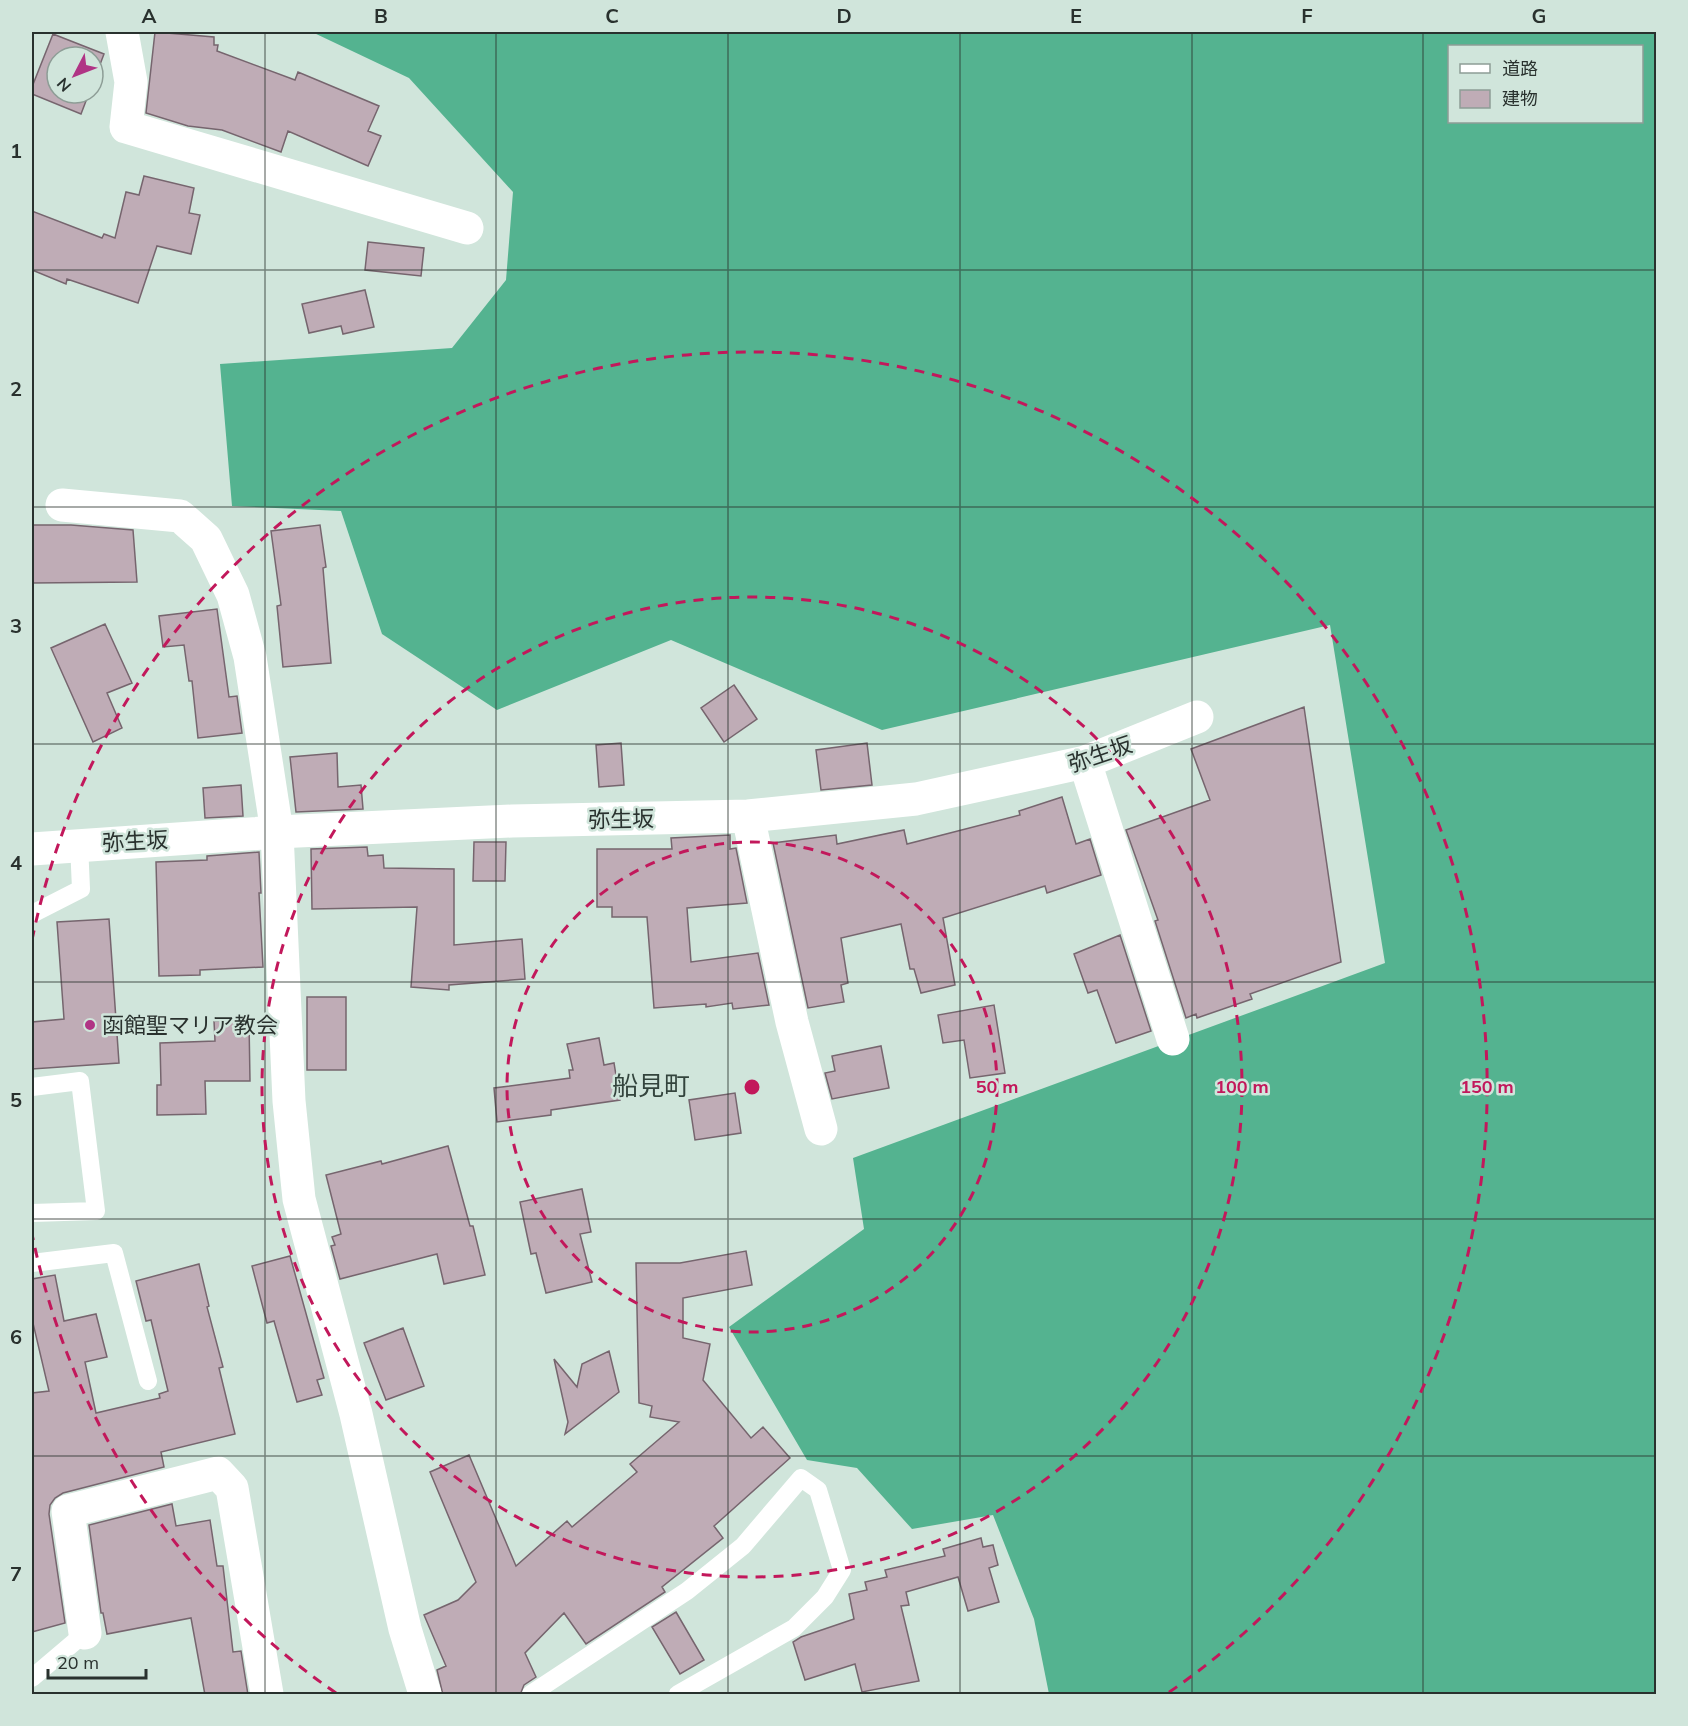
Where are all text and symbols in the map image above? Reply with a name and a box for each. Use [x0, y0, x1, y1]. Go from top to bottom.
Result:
text: A [142, 3, 157, 28]
text: B [374, 3, 388, 28]
text: C [605, 3, 619, 28]
text: D [836, 3, 852, 28]
text: E [1070, 3, 1082, 28]
text: F [1301, 3, 1313, 28]
text: G [1532, 3, 1546, 28]
north arrow [45, 45, 105, 105]
legend [1448, 45, 1643, 123]
text: 道路 [1502, 57, 1538, 80]
text: N [52, 74, 75, 96]
text: 建物 [1502, 87, 1538, 110]
text: 1 [10, 138, 22, 163]
text: 2 [10, 376, 22, 401]
text: 3 [10, 613, 22, 638]
street label: 弥生坂 [1064, 730, 1136, 778]
street label: 弥生坂 [588, 804, 654, 834]
street label: 弥生坂 [101, 825, 169, 857]
text: 4 [10, 850, 22, 875]
place label: 函館聖マリア教会 [102, 1011, 278, 1039]
marker: 函館聖マリア教会 [83, 1018, 97, 1032]
district label: 船見町 [612, 1069, 690, 1102]
text: 50 m [976, 1075, 1018, 1098]
text: 100 m [1215, 1075, 1269, 1098]
text: 150 m [1460, 1075, 1514, 1098]
centre of rings [742, 1077, 762, 1097]
text: 5 [10, 1087, 22, 1112]
text: 6 [10, 1324, 22, 1349]
text: 7 [10, 1561, 22, 1586]
scale bar [48, 1642, 146, 1680]
text: 20 m [57, 1651, 99, 1674]

